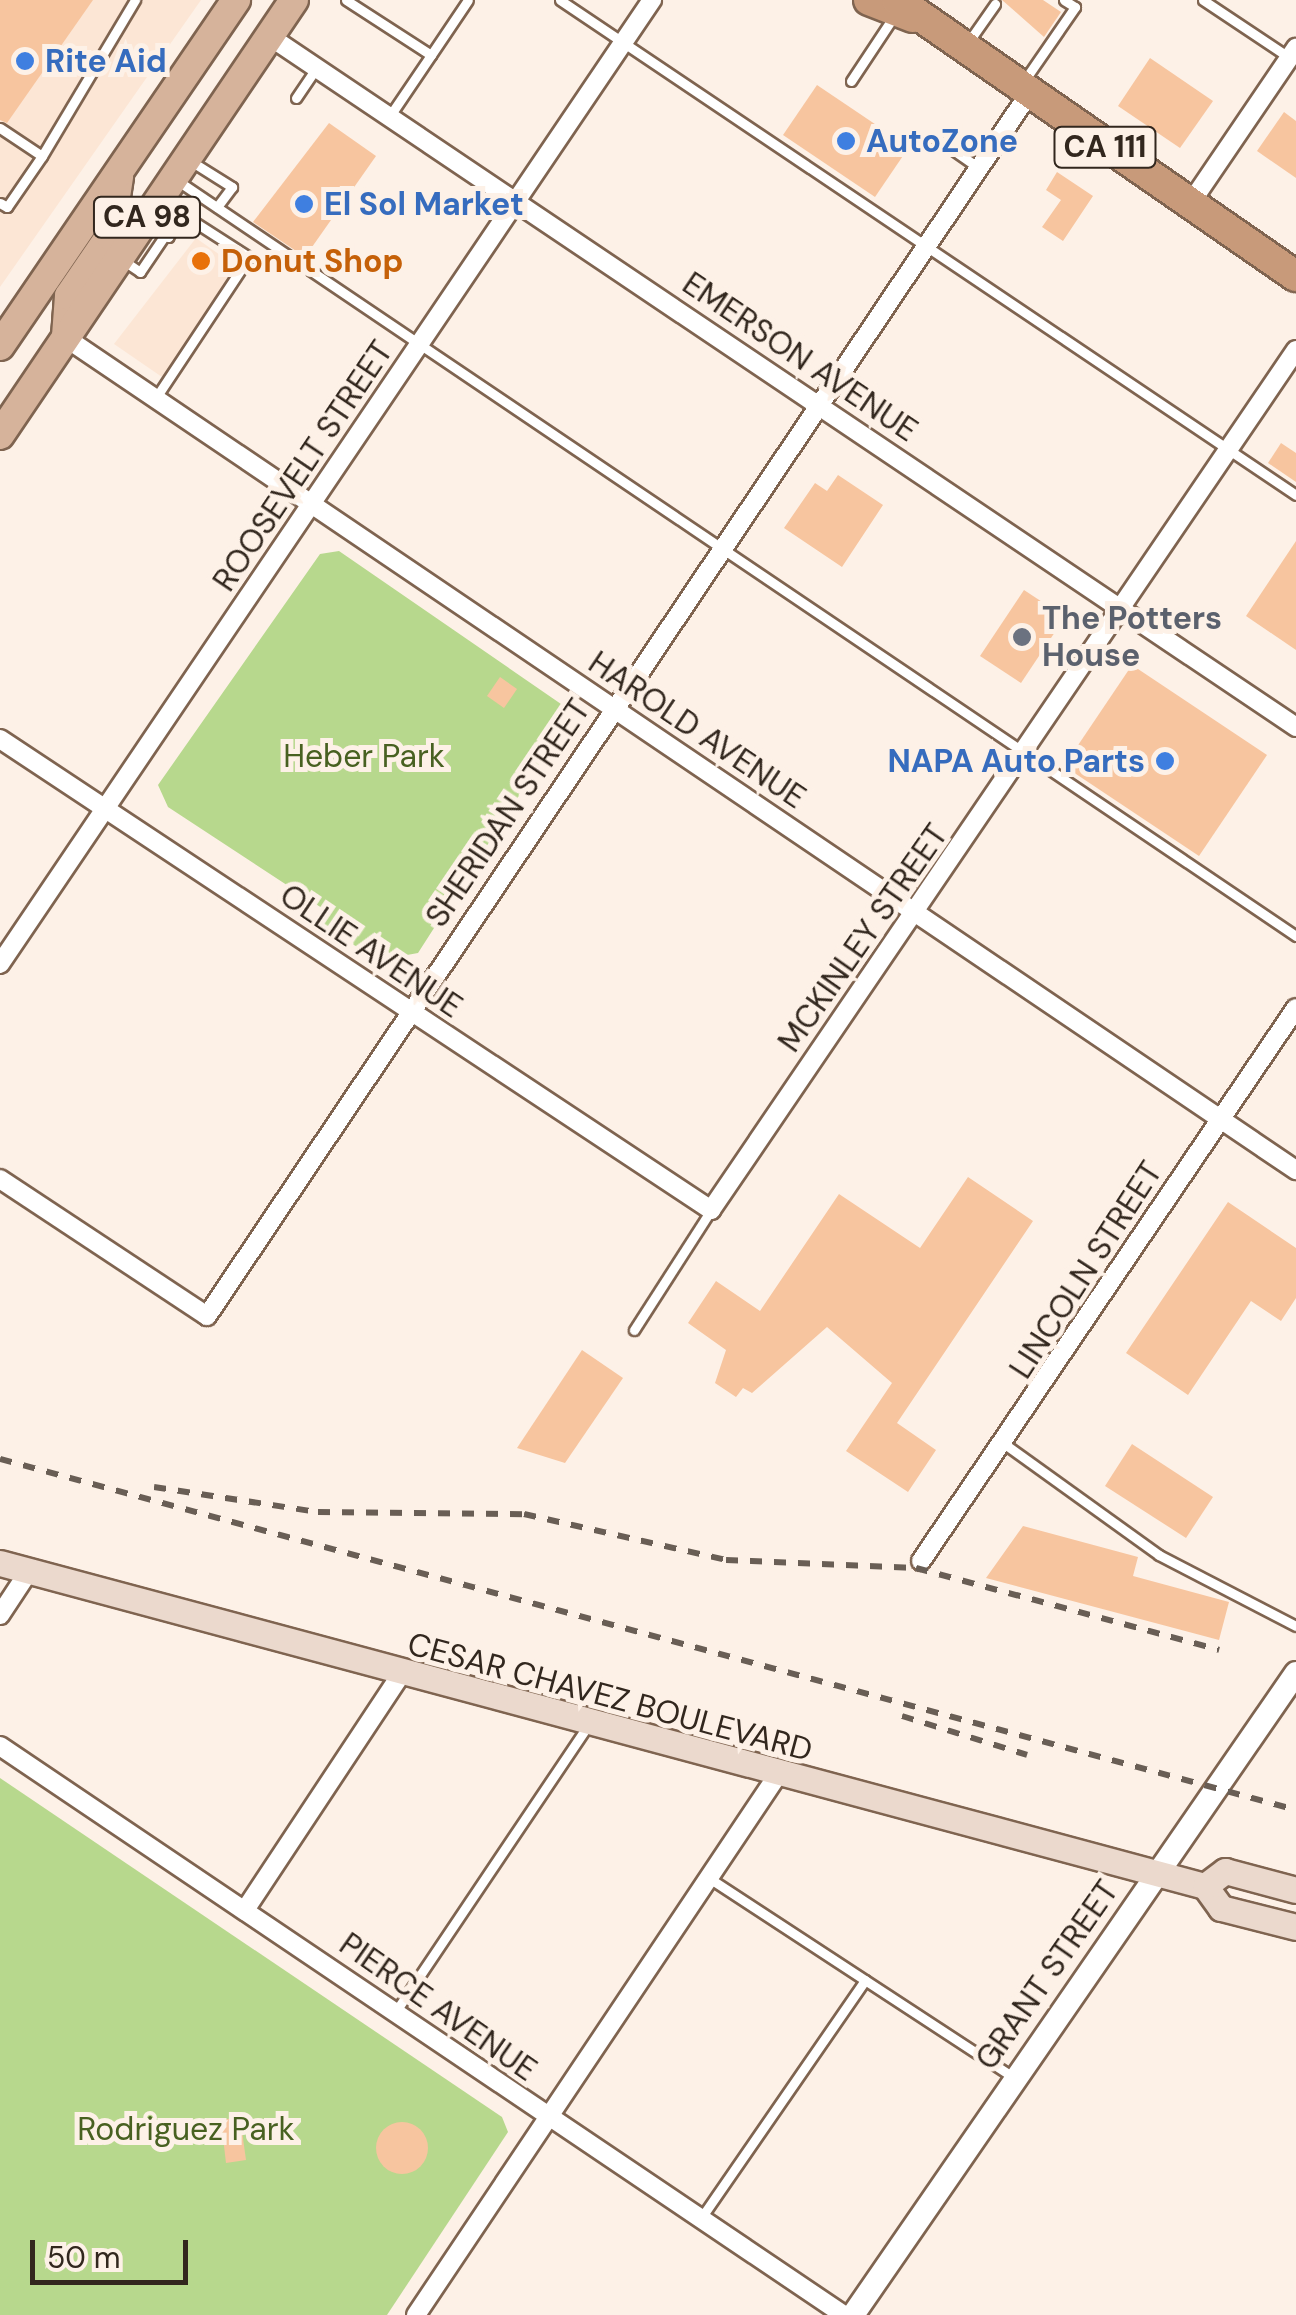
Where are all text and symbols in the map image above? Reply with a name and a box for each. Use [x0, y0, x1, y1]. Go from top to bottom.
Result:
place label: Rite Aid [45, 42, 167, 80]
marker: Rite Aid [14, 50, 36, 72]
place label: AutoZone [866, 122, 1018, 160]
road number: CA 111 [1052, 122, 1158, 172]
marker: AutoZone [835, 130, 857, 152]
place label: El Sol Market [324, 185, 524, 223]
road number: CA 98 [92, 192, 202, 242]
marker: El Sol Market [293, 193, 315, 215]
place label: Donut Shop [221, 242, 404, 280]
marker: Donut Shop [190, 250, 212, 272]
street label: EMERSON AVENUE [675, 264, 925, 450]
street label: ROOSEVELT STREET [205, 334, 401, 598]
place label: The Potters House [1042, 600, 1222, 675]
marker: The Potters House [1011, 626, 1033, 648]
street label: HAROLD AVENUE [581, 643, 813, 817]
street label: SHERIDAN STREET [418, 692, 598, 934]
park label: Heber Park [283, 737, 445, 775]
place label: NAPA Auto Parts [888, 742, 1145, 780]
marker: NAPA Auto Parts [1154, 750, 1176, 772]
street label: MCKINLEY STREET [770, 817, 956, 1059]
street label: OLLIE AVENUE [273, 876, 469, 1026]
street label: LINCOLN STREET [1002, 1154, 1170, 1386]
street label: CESAR CHAVEZ BOULEVARD [404, 1624, 816, 1770]
street label: GRANT STREET [968, 1873, 1126, 2077]
street label: PIERCE AVENUE [332, 1925, 544, 2089]
park label: Rodriguez Park [77, 2110, 295, 2148]
scale bar [35, 2220, 192, 2282]
text: 50 m [47, 2238, 121, 2277]

